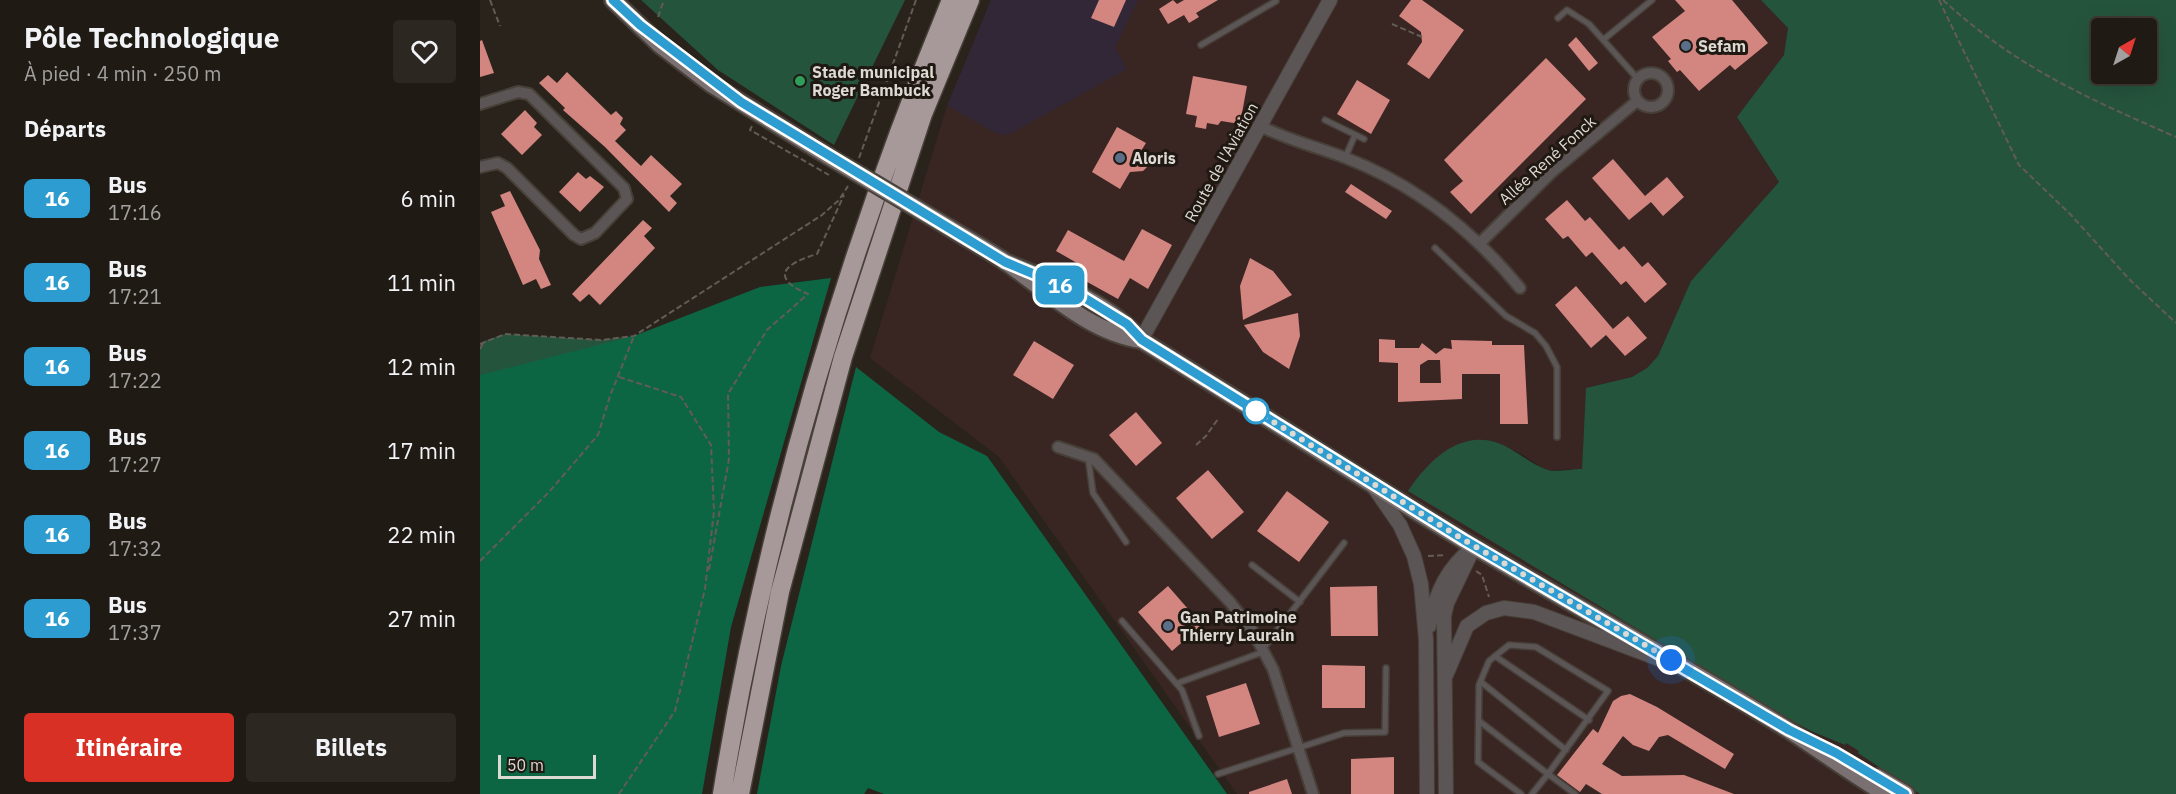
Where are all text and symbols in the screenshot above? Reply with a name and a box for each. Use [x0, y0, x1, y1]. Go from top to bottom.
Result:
north arrow [2091, 18, 2157, 84]
map controls [2091, 18, 2157, 84]
text: Pôle Technologique [24, 19, 280, 56]
button: heart [393, 20, 456, 83]
place label: Sefam [1698, 36, 1746, 56]
marker: Sefam [1679, 39, 1693, 53]
text: À pied · 4 min · 250 m [24, 60, 221, 87]
place label: Stade municipal Roger Bambuck [812, 62, 934, 100]
marker: Stade municipal Roger Bambuck [793, 74, 807, 88]
street label: Route de l'Aviation [1180, 99, 1262, 225]
street label: Allée René Fonck [1494, 111, 1600, 209]
text: Départs [24, 114, 106, 143]
place label: Aloris [1132, 148, 1176, 168]
marker: Aloris [1113, 151, 1127, 165]
text: Bus [108, 170, 147, 199]
text: 16 [44, 184, 70, 212]
text: 6 min [400, 184, 456, 213]
text: 17:16 [108, 199, 162, 226]
text: Bus [108, 254, 147, 283]
line badge: 16 [1033, 266, 1087, 304]
text: 16 [44, 268, 70, 296]
text: 11 min [387, 268, 456, 297]
text: 16 [1047, 271, 1073, 299]
text: 17:21 [108, 283, 162, 310]
text: Bus [108, 338, 147, 367]
text: 16 [44, 352, 70, 380]
text: 12 min [387, 352, 456, 381]
text: 17:22 [108, 367, 162, 394]
unlabelled marker [1243, 398, 1269, 424]
text: Bus [108, 422, 147, 451]
text: 16 [44, 436, 70, 464]
text: 17 min [387, 436, 456, 465]
text: 17:27 [108, 451, 162, 478]
text: Bus [108, 506, 147, 535]
text: 16 [44, 520, 70, 548]
text: 22 min [387, 520, 456, 549]
text: 17:32 [108, 535, 162, 562]
text: Bus [108, 590, 147, 619]
text: 16 [44, 604, 70, 632]
text: 27 min [387, 604, 456, 633]
place label: Gan Patrimoine Thierry Laurain [1180, 607, 1297, 645]
text: 17:37 [108, 619, 162, 646]
marker: Gan Patrimoine Thierry Laurain [1161, 619, 1175, 633]
your location [1656, 645, 1686, 675]
button: Itinéraire [24, 713, 234, 782]
button: Billets [246, 713, 456, 782]
scale bar [498, 752, 596, 780]
text: 50 m [507, 755, 544, 775]

